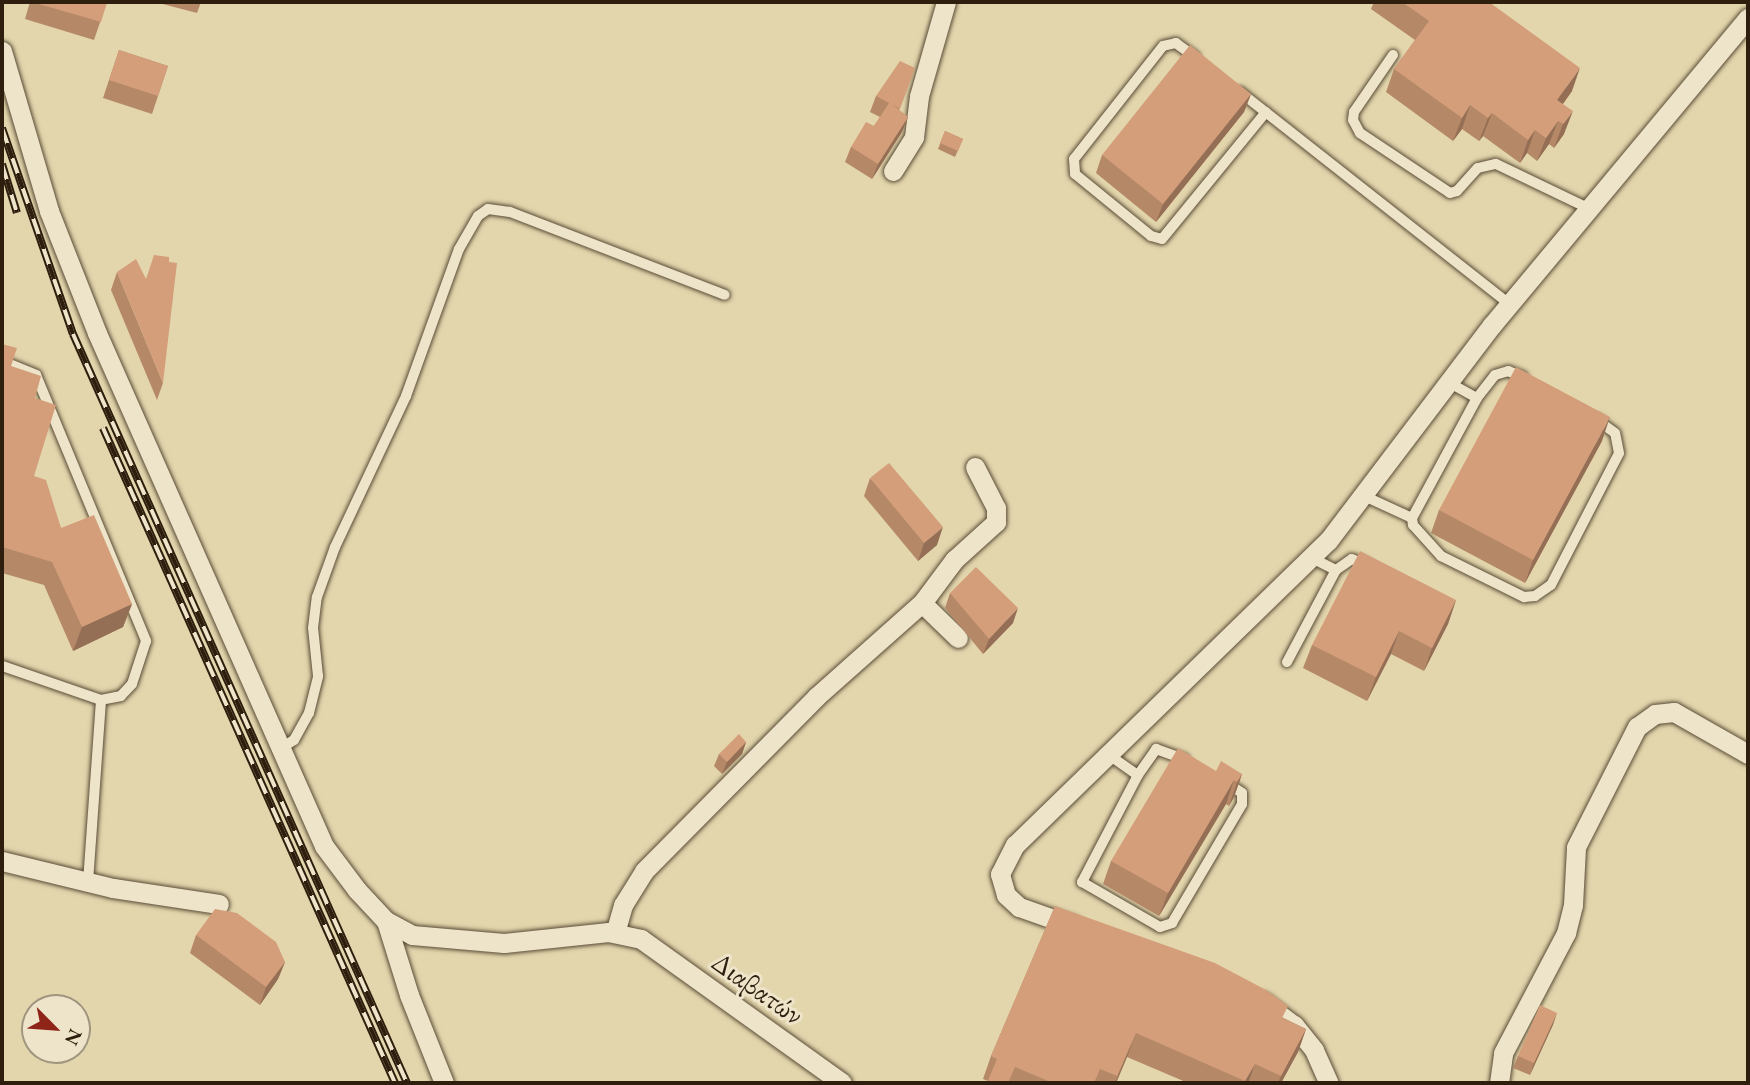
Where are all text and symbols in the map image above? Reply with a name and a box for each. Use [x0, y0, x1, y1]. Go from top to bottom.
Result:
street label: Διαβατών [706, 944, 810, 1032]
north arrow [21, 994, 91, 1064]
text: N [59, 1025, 88, 1049]

